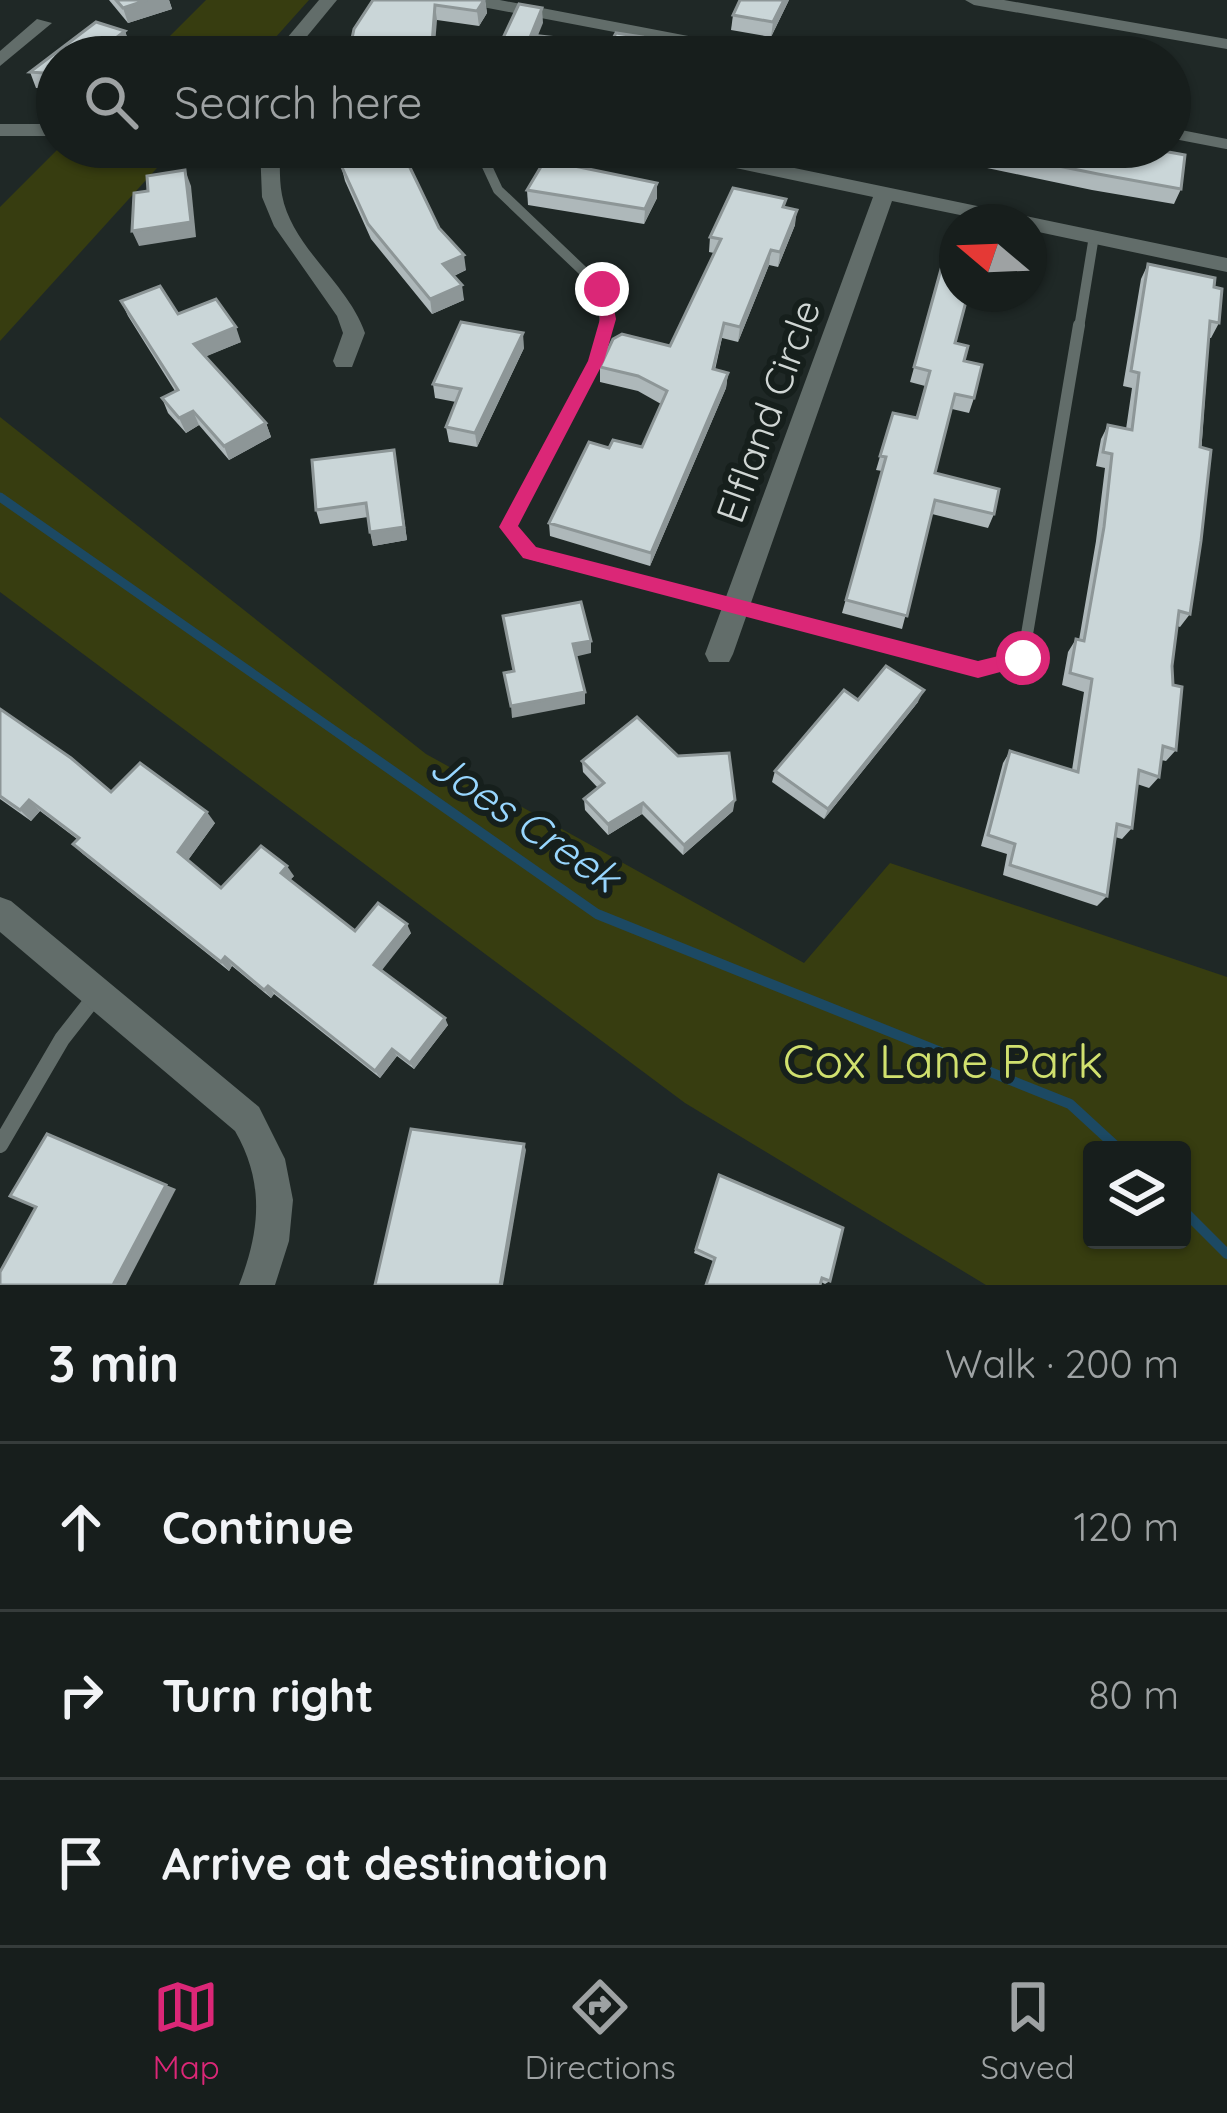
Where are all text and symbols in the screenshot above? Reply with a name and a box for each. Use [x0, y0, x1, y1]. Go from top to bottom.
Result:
search box [36, 36, 1191, 168]
icon: search [78, 69, 144, 135]
text: Search here [174, 74, 422, 130]
north arrow [939, 204, 1047, 312]
route end [575, 262, 629, 316]
street label: Elfland Circle [705, 293, 830, 529]
route start [996, 631, 1050, 685]
water label: Joes Creek [421, 738, 633, 905]
park label: Cox Lane Park [783, 1030, 1103, 1090]
map controls [1083, 1141, 1191, 1249]
button: layers [1083, 1141, 1191, 1249]
text: 3 min [48, 1331, 179, 1395]
text: Walk · 200 m [945, 1339, 1179, 1388]
icon: ahead [48, 1494, 114, 1560]
text: Continue [162, 1499, 354, 1555]
text: 120 m [1074, 1502, 1179, 1551]
icon: right [48, 1662, 114, 1728]
text: Turn right [162, 1667, 374, 1723]
text: 80 m [1089, 1670, 1179, 1719]
icon: arrive [48, 1830, 114, 1896]
text: Arrive at destination [162, 1835, 608, 1891]
tab: Map [152, 1974, 220, 2087]
tab: Directions [524, 1974, 676, 2087]
tab: Saved [981, 1974, 1075, 2087]

